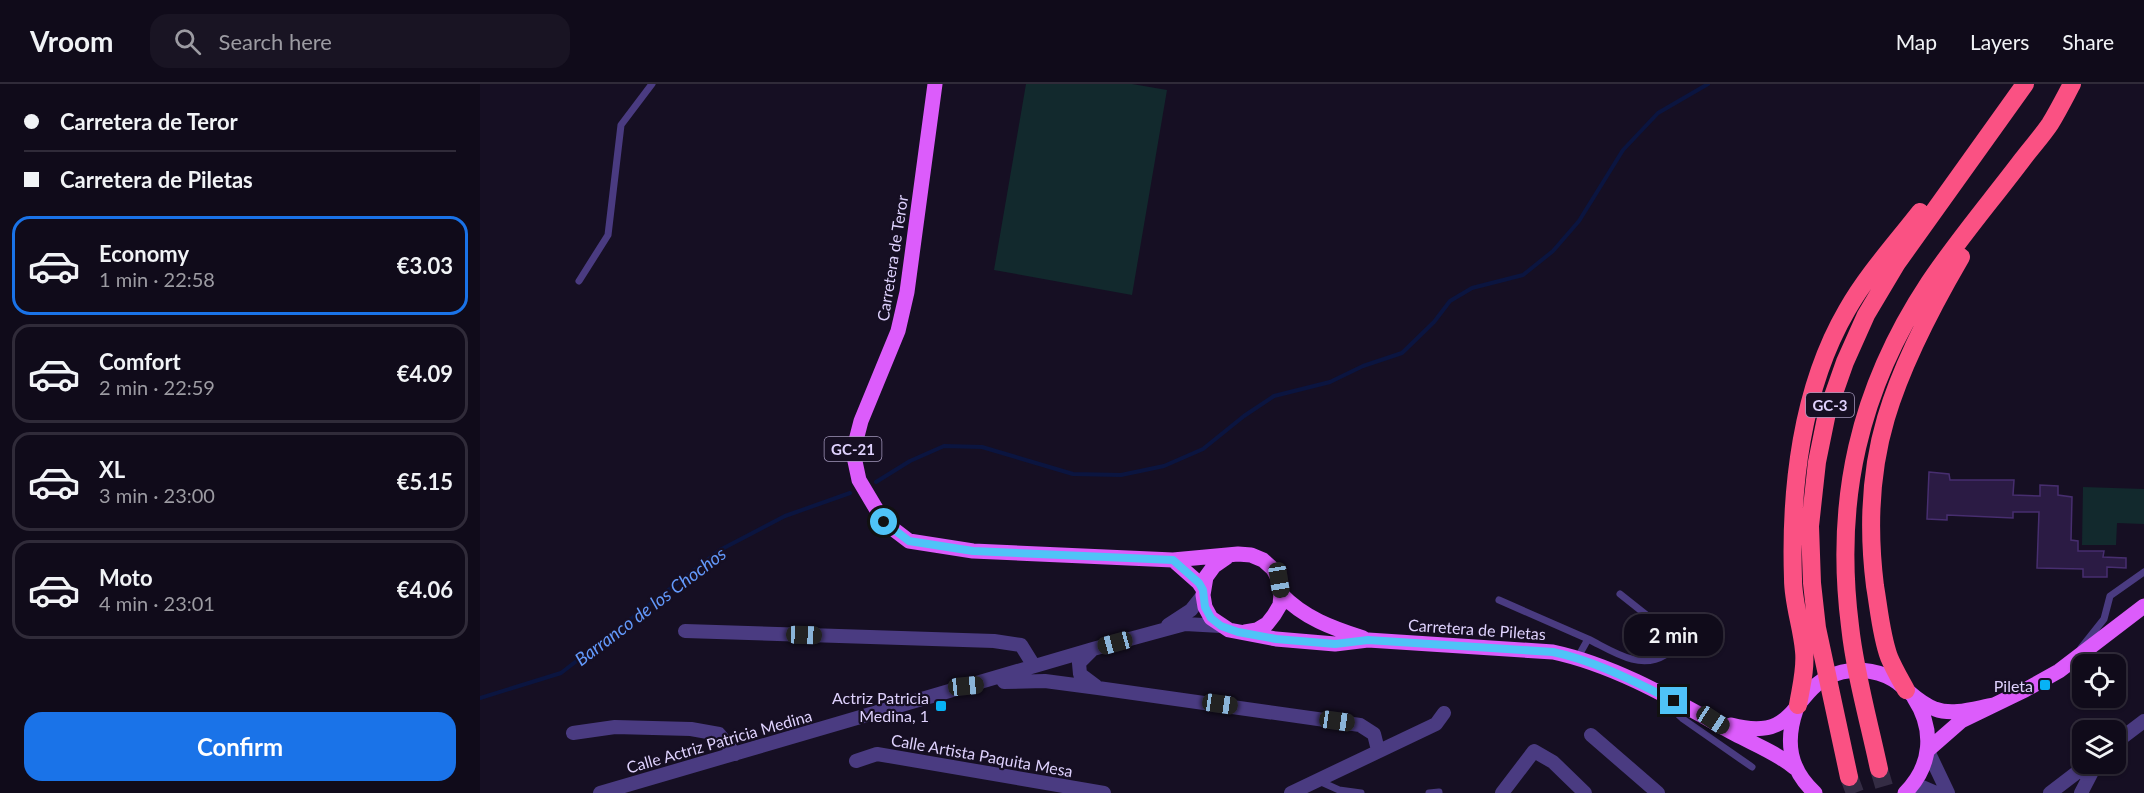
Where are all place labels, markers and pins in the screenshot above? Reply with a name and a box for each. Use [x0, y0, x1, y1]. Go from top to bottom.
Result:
place label: Pileta [1994, 676, 2033, 695]
marker: Pileta [2038, 678, 2052, 692]
place label: Actriz Patricia Medina, 1 [832, 688, 929, 725]
marker: Actriz Patricia Medina, 1 [934, 699, 948, 713]

